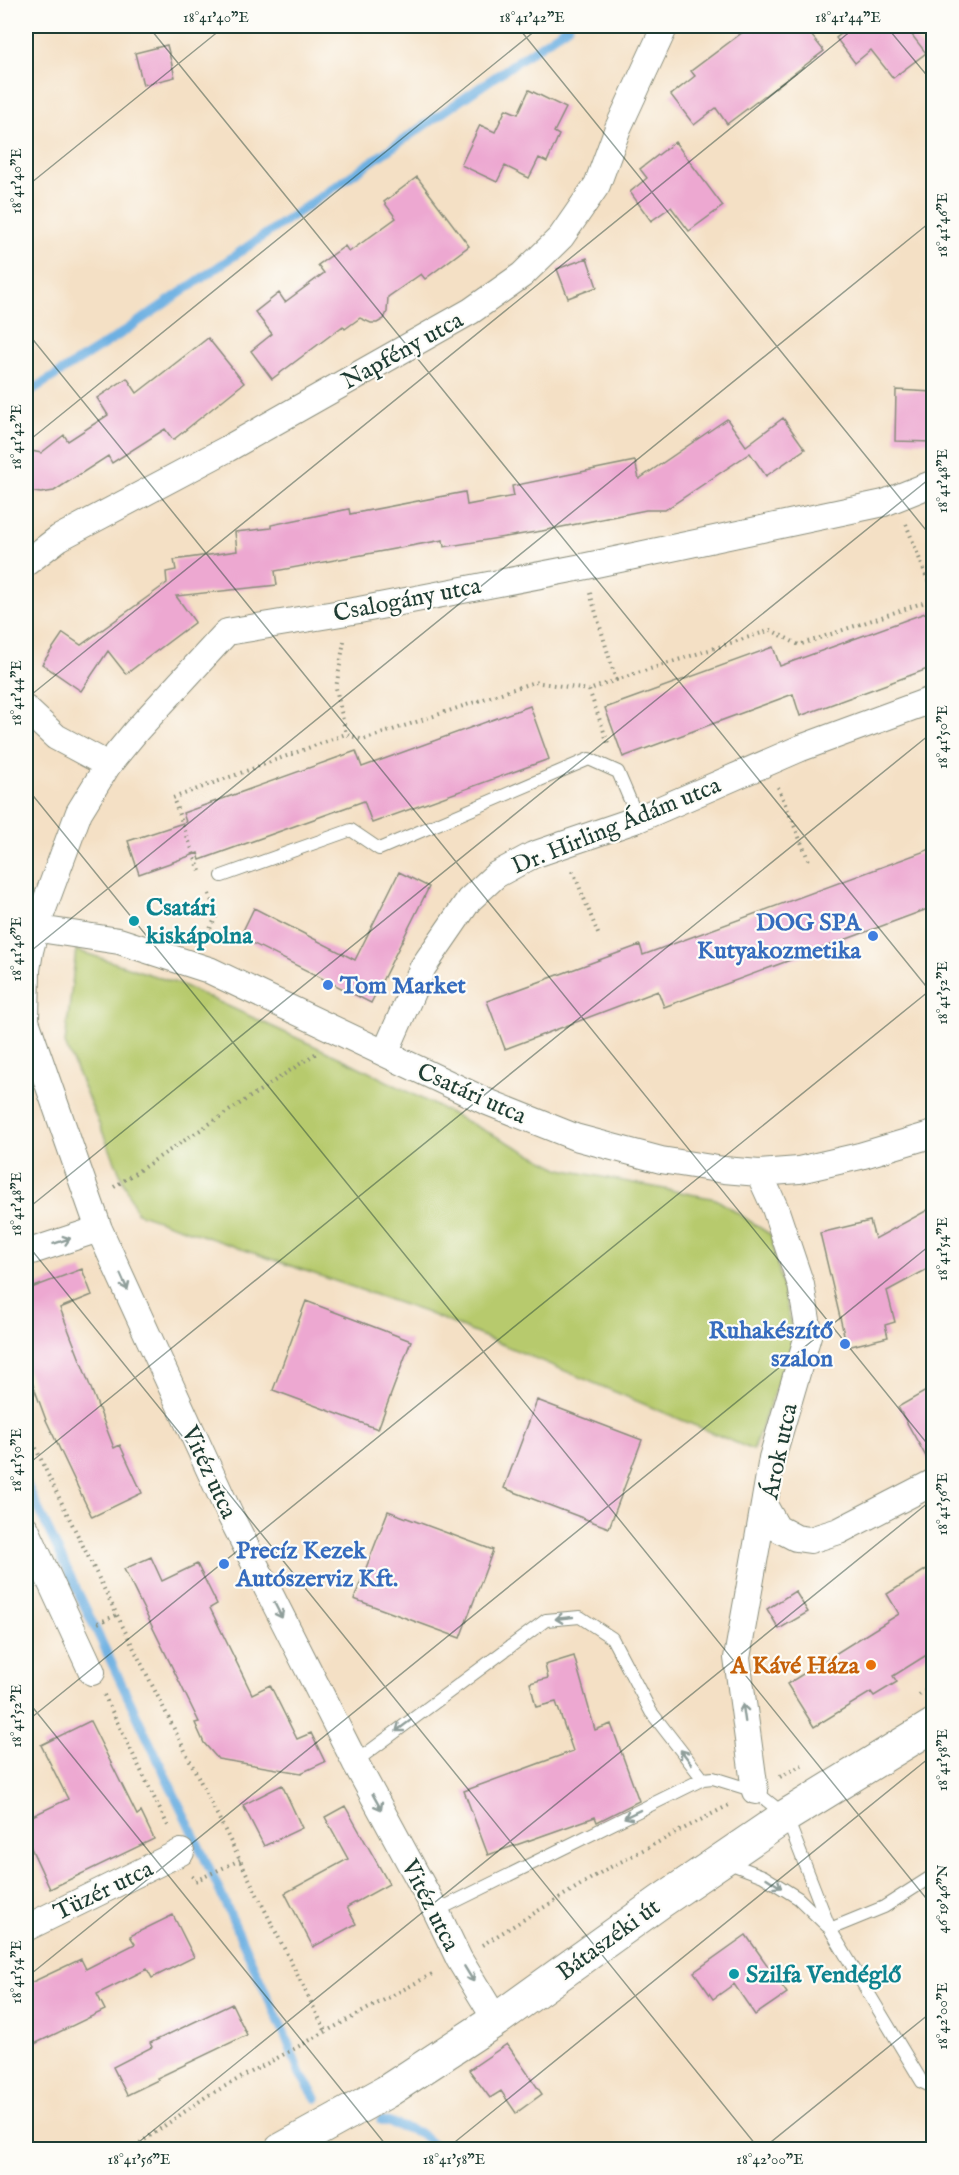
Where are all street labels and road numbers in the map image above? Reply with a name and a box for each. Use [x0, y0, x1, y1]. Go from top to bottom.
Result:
street label: Napfény utca [337, 305, 469, 397]
street label: Csalogány utca [331, 571, 484, 630]
street label: Dr. Hirling Ádám utca [508, 770, 726, 882]
street label: Csatári utca [412, 1057, 531, 1132]
street label: Árok utca [755, 1400, 806, 1503]
street label: Vitéz utca [173, 1420, 244, 1525]
street label: Tüzér utca [49, 1854, 159, 1929]
street label: Vitéz utca [393, 1854, 466, 1957]
street label: Bátaszéki út [551, 1892, 667, 1988]

